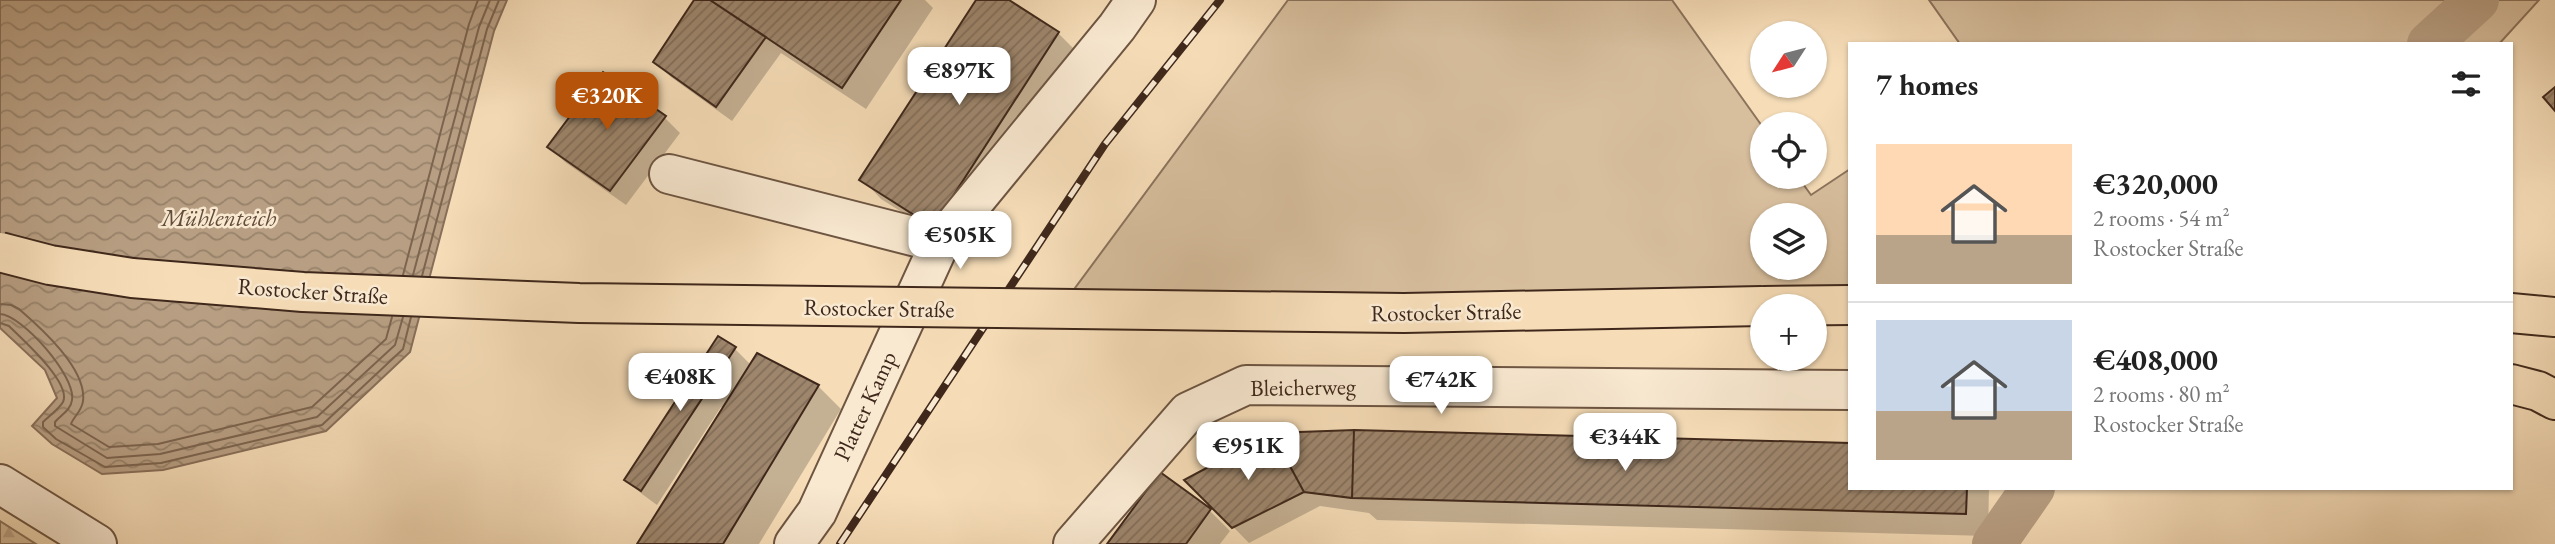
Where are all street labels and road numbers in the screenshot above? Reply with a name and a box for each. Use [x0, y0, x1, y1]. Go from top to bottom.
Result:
street label: Rostocker Straße [237, 271, 389, 311]
street label: Rostocker Straße [803, 292, 955, 324]
street label: Rostocker Straße [1370, 296, 1522, 328]
street label: Platter Kamp [827, 346, 904, 466]
street label: Bleicherweg [1250, 371, 1357, 403]

